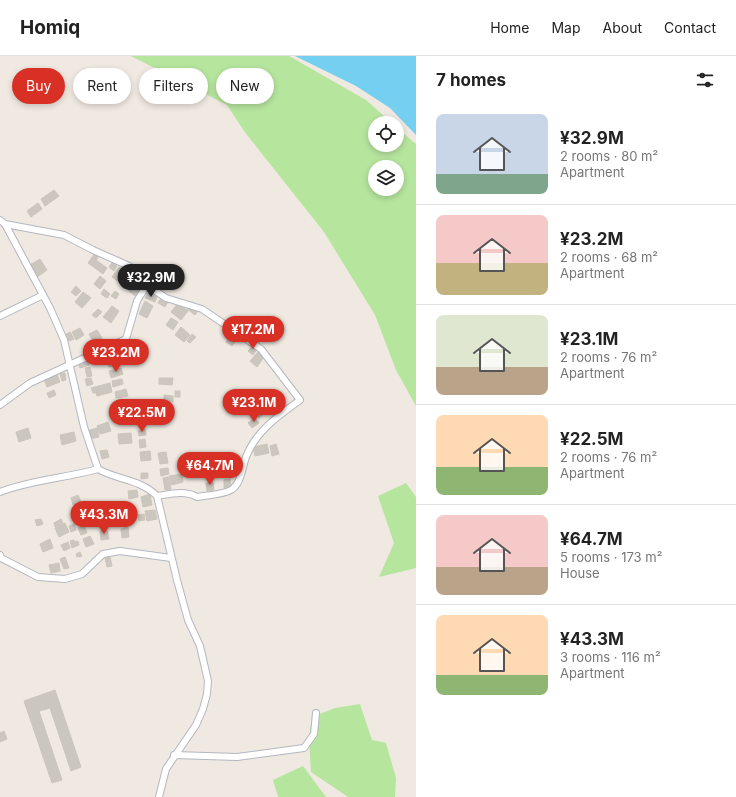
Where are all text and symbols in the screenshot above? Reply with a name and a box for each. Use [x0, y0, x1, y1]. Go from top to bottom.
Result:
text: Homiq [20, 16, 80, 39]
text: Home [490, 19, 529, 36]
text: Map [551, 19, 581, 36]
text: About [603, 19, 642, 36]
text: Contact [664, 19, 716, 36]
chip: Buy [12, 68, 65, 104]
chip: Rent [73, 68, 131, 104]
chip: Filters [139, 68, 208, 104]
chip: New [216, 68, 274, 104]
icon: filters [694, 69, 716, 91]
text: 7 homes [436, 70, 506, 90]
map controls [368, 116, 404, 196]
button: locate [368, 116, 404, 152]
text: ¥32.9M [560, 128, 624, 148]
icon: home [468, 130, 516, 178]
text: 2 rooms · 80 m² [560, 148, 658, 164]
button: layers [368, 160, 404, 196]
text: Apartment [560, 164, 625, 180]
text: ¥23.2M [560, 229, 623, 249]
icon: home [468, 231, 516, 279]
text: 2 rooms · 68 m² [560, 249, 658, 265]
pin: ¥32.9M [118, 264, 184, 298]
text: Apartment [560, 265, 625, 281]
text: ¥32.9M [127, 269, 175, 285]
pin: ¥17.2M [220, 316, 286, 350]
text: ¥17.2M [231, 321, 275, 337]
text: ¥23.1M [560, 329, 618, 349]
icon: home [468, 331, 516, 379]
pin: ¥23.2M [83, 339, 149, 373]
text: ¥23.2M [92, 344, 140, 360]
text: 2 rooms · 76 m² [560, 349, 657, 365]
text: Apartment [560, 365, 625, 381]
pin: ¥23.1M [221, 389, 287, 423]
text: ¥23.1M [232, 394, 276, 410]
pin: ¥22.5M [109, 399, 175, 433]
text: ¥22.5M [118, 404, 166, 420]
text: ¥22.5M [560, 429, 623, 449]
icon: home [468, 431, 516, 479]
text: 2 rooms · 76 m² [560, 449, 657, 465]
pin: ¥64.7M [177, 452, 243, 486]
text: ¥64.7M [186, 457, 234, 473]
text: Apartment [560, 465, 625, 481]
pin: ¥43.3M [71, 501, 137, 535]
text: ¥43.3M [80, 506, 128, 522]
text: ¥64.7M [560, 529, 623, 549]
icon: home [468, 531, 516, 579]
text: 5 rooms · 173 m² [560, 549, 662, 565]
text: House [560, 565, 600, 581]
text: ¥43.3M [560, 629, 624, 649]
icon: home [468, 631, 516, 679]
text: 3 rooms · 116 m² [560, 649, 661, 665]
text: Apartment [560, 665, 625, 681]

